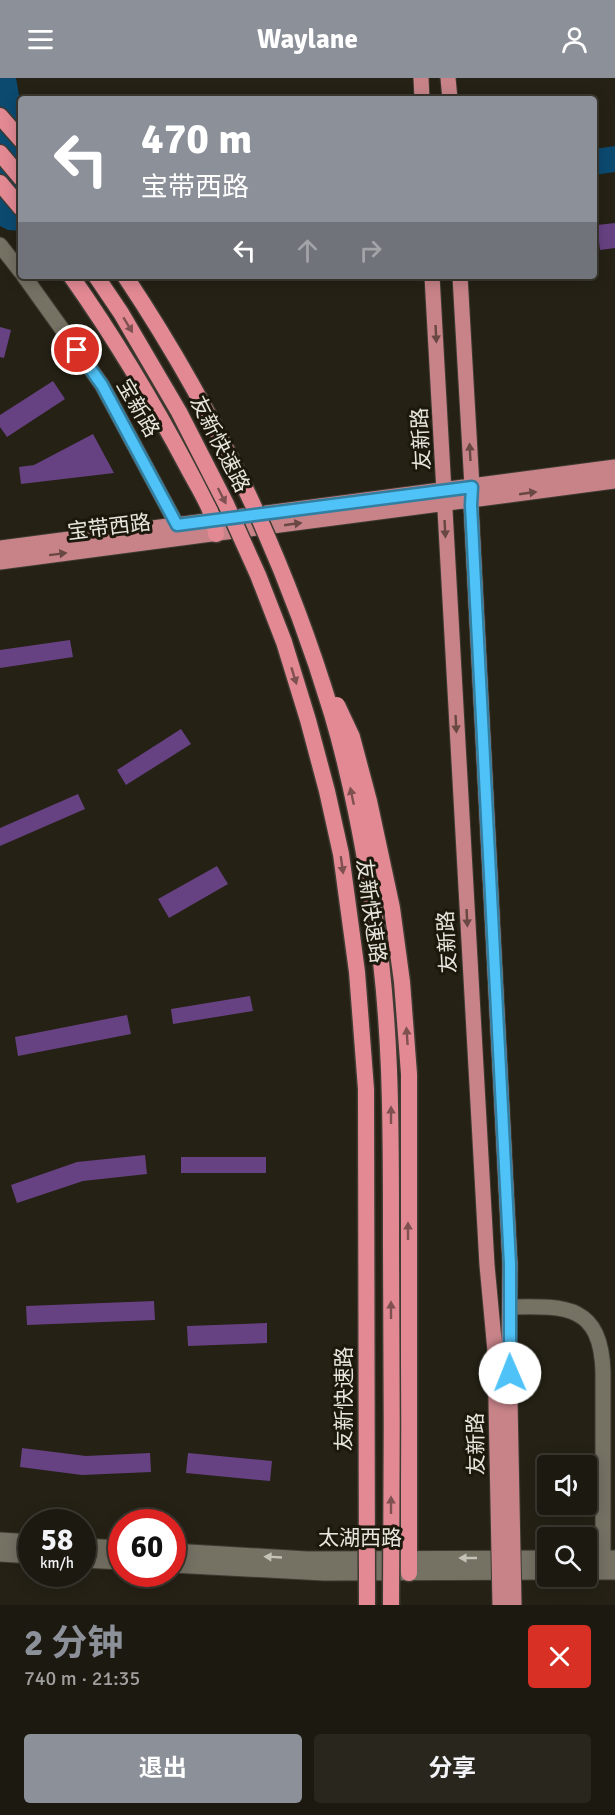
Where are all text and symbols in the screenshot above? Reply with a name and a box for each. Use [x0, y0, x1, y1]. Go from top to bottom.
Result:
icon: menu [24, 23, 57, 56]
text: Waylane [257, 23, 358, 56]
icon: person [558, 23, 591, 56]
text: 470 m [141, 114, 252, 165]
icon: left [42, 120, 120, 198]
text: 宝带西路 [141, 171, 249, 204]
icon: left [228, 234, 261, 267]
icon: ahead [291, 234, 324, 267]
icon: right [354, 234, 387, 267]
one-way arrow [122, 317, 133, 333]
pin [51, 324, 102, 375]
one-way arrow [431, 325, 440, 344]
icon: arrive [60, 333, 93, 366]
street label: 宝新路 [111, 374, 165, 442]
street label: 友新快速路 [185, 391, 255, 497]
street label: 友新路 [406, 407, 436, 471]
one-way arrow [466, 443, 475, 462]
one-way arrow [217, 487, 226, 504]
one-way arrow [519, 488, 538, 498]
street label: 宝带西路 [66, 509, 152, 545]
one-way arrow [284, 520, 303, 529]
one-way arrow [441, 520, 450, 539]
one-way arrow [49, 550, 68, 559]
one-way arrow [290, 667, 299, 685]
one-way arrow [452, 714, 461, 733]
one-way arrow [347, 787, 356, 806]
one-way arrow [338, 856, 347, 875]
street label: 友新快速路 [351, 857, 391, 965]
one-way arrow [463, 909, 472, 928]
street label: 友新路 [432, 910, 462, 974]
one-way arrow [402, 1026, 411, 1045]
one-way arrow [386, 1105, 396, 1124]
one-way arrow [403, 1221, 413, 1240]
one-way arrow [386, 1300, 396, 1319]
position arrow [478, 1341, 542, 1405]
street label: 友新快速路 [331, 1347, 357, 1452]
street label: 友新路 [462, 1412, 490, 1476]
map controls [537, 1455, 597, 1587]
button: sound [537, 1455, 597, 1515]
one-way arrow [386, 1495, 396, 1514]
speed limit sign: 60 [108, 1509, 186, 1587]
text: 58 [41, 1522, 73, 1559]
street label: 太湖西路 [318, 1525, 402, 1551]
button: search [537, 1527, 597, 1587]
one-way arrow [264, 1553, 283, 1562]
one-way arrow [459, 1553, 478, 1563]
text: km/h [40, 1554, 74, 1572]
text: 2 分钟 [24, 1621, 123, 1666]
button: close [528, 1625, 591, 1688]
text: 740 m · 21:35 [24, 1666, 140, 1691]
button: 退出 [24, 1734, 302, 1803]
button: 分享 [314, 1734, 591, 1803]

